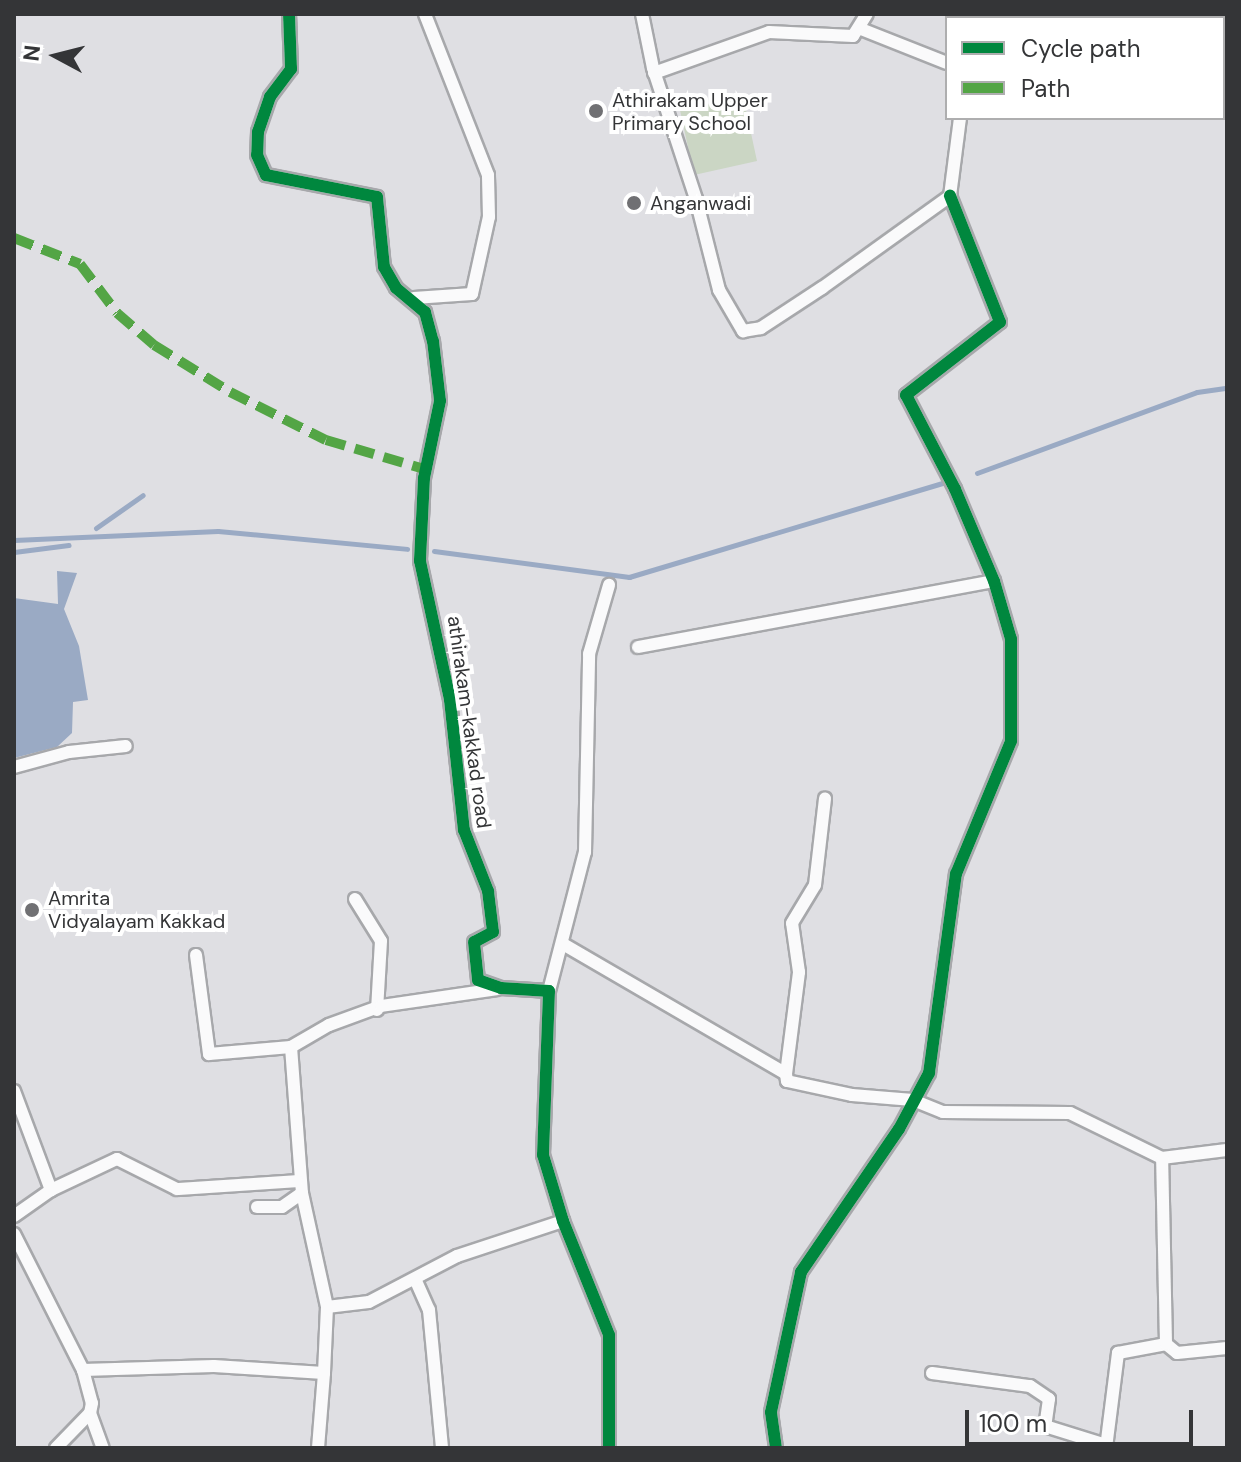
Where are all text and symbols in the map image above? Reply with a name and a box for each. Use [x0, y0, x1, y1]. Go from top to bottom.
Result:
north arrow [16, 16, 96, 96]
legend [945, 16, 1225, 120]
text: Cycle path [1021, 33, 1140, 64]
text: N [16, 43, 47, 63]
text: Path [1021, 73, 1070, 104]
place label: Athirakam Upper Primary School [612, 88, 768, 135]
marker: Athirakam Upper Primary School [587, 102, 605, 120]
place label: Anganwadi [650, 191, 751, 215]
marker: Anganwadi [625, 194, 643, 212]
street label: athirakam-kakkad road [442, 614, 496, 830]
place label: Amrita Vidyalayam Kakkad [48, 886, 225, 933]
marker: Amrita Vidyalayam Kakkad [23, 901, 41, 919]
scale bar [969, 1394, 1197, 1444]
text: 100 m [979, 1408, 1047, 1439]

